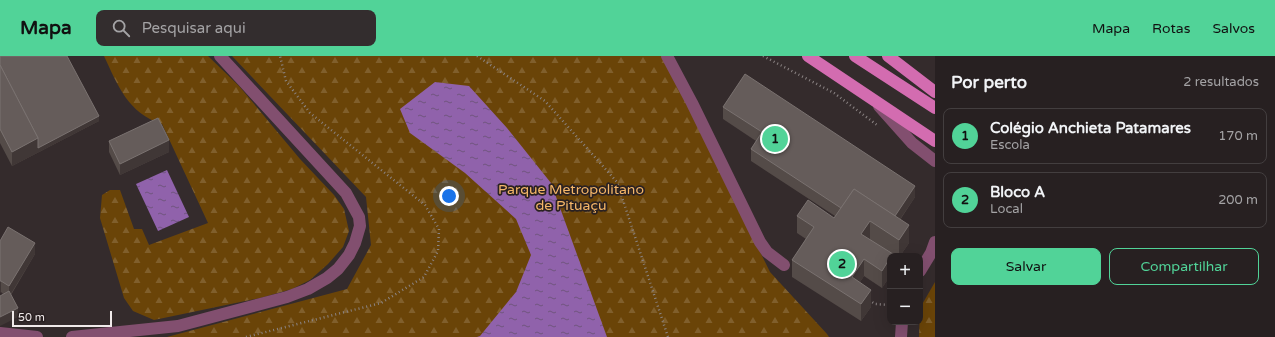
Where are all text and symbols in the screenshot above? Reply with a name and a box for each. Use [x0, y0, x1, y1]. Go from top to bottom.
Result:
search box [96, 10, 376, 46]
text: Mapa [20, 17, 72, 39]
icon: search [110, 17, 132, 39]
text: Pesquisar aqui [142, 19, 246, 37]
text: Mapa [1092, 20, 1130, 37]
text: Rotas [1152, 20, 1190, 37]
text: Salvos [1212, 20, 1255, 37]
text: Por perto [951, 72, 1027, 93]
text: 2 resultados [1183, 74, 1259, 90]
text: Colégio Anchieta Patamares [990, 119, 1191, 137]
pin: 1 [762, 124, 788, 154]
text: 1 [961, 128, 969, 144]
text: 170 m [1218, 128, 1258, 144]
text: Escola [990, 137, 1030, 153]
park label: Parque Metropolitano de Pituaçu [498, 181, 644, 214]
text: Bloco A [990, 183, 1045, 201]
your location [439, 186, 459, 206]
text: 2 [961, 192, 969, 208]
text: 200 m [1218, 192, 1258, 208]
text: Local [990, 201, 1023, 217]
button: Salvar [951, 248, 1101, 285]
button: Compartilhar [1109, 248, 1259, 285]
pin: 2 [829, 249, 855, 279]
map controls [887, 253, 923, 325]
button: + [887, 253, 923, 289]
button: − [887, 289, 923, 325]
scale bar [12, 309, 112, 328]
text: 50 m [18, 311, 45, 324]

